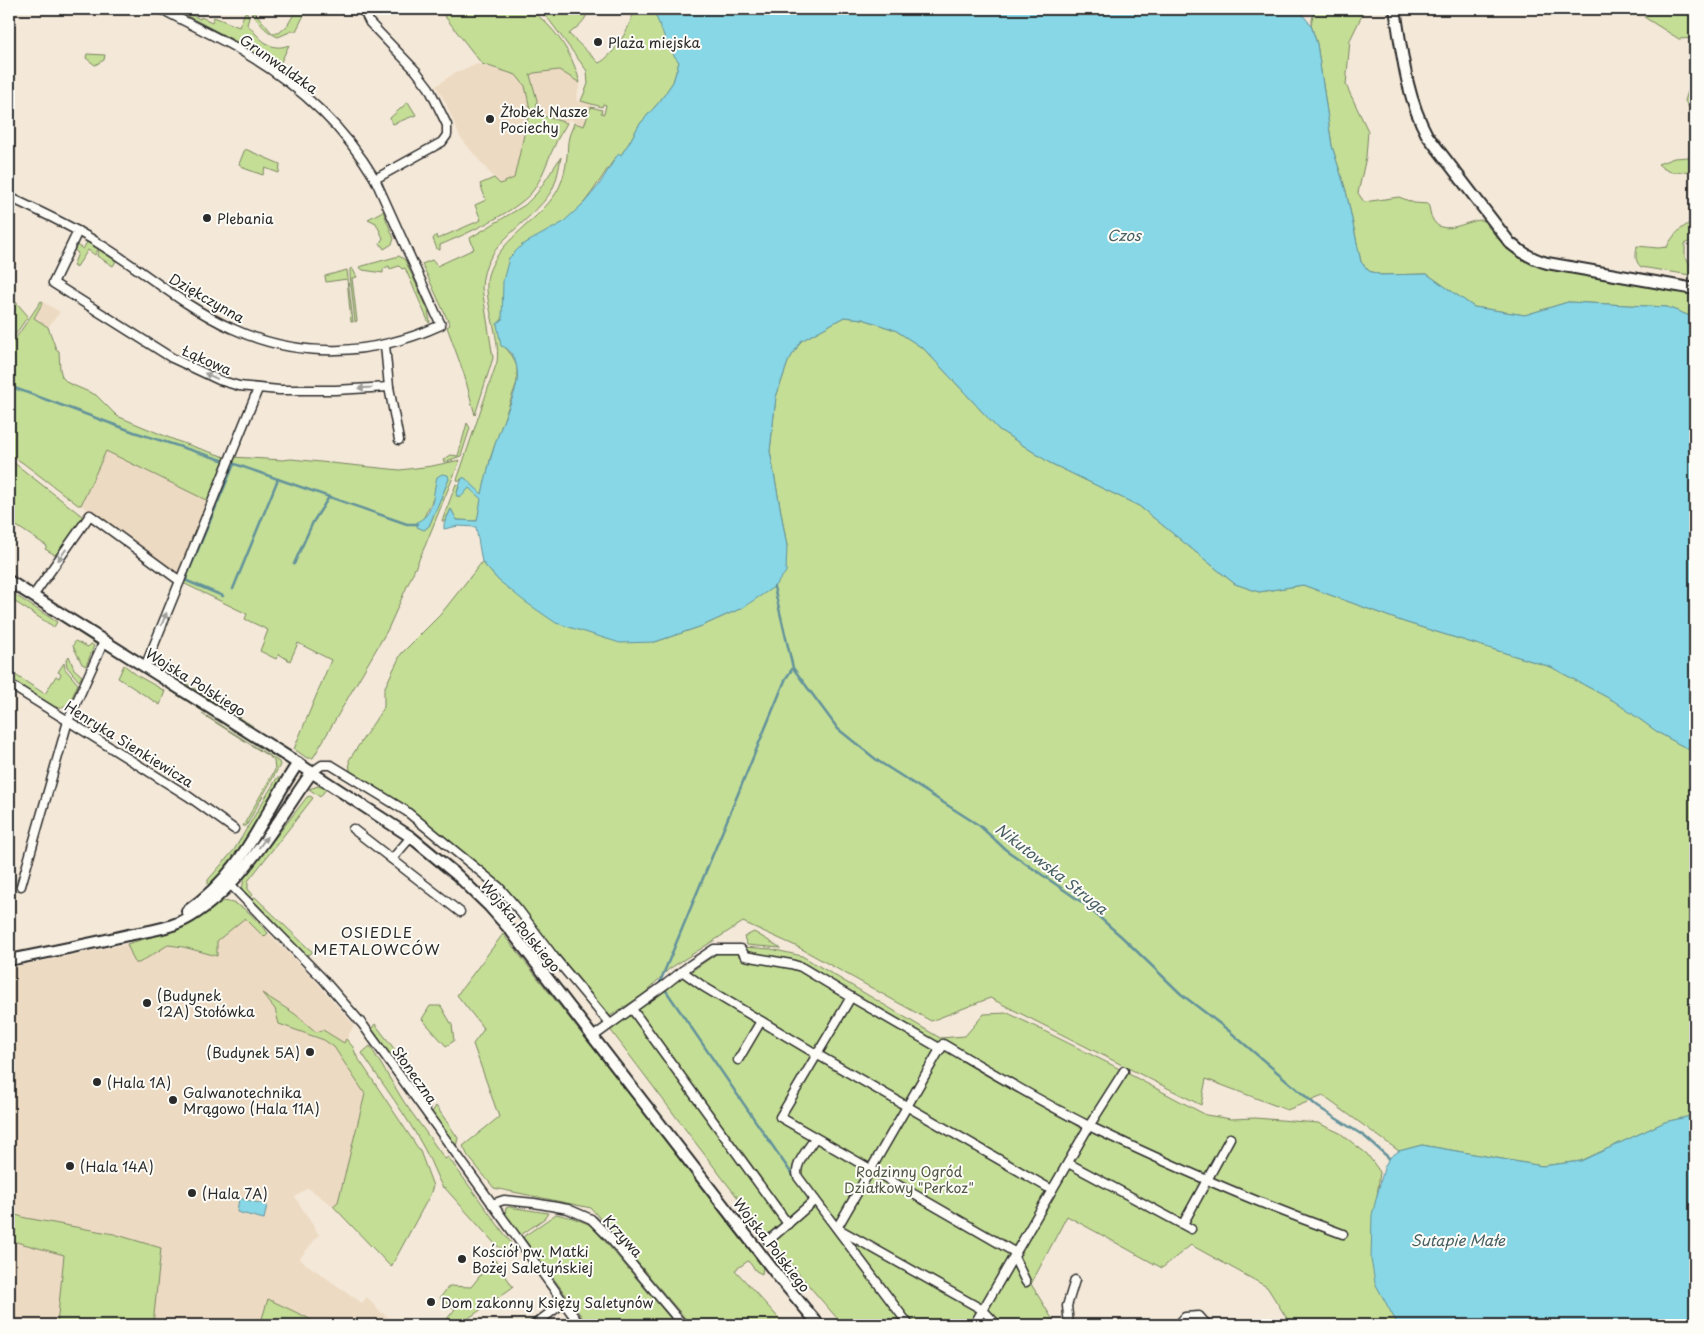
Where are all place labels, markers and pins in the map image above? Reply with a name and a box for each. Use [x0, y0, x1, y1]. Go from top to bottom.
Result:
place label: Plaża miejska [608, 32, 700, 53]
marker: Plaża miejska [592, 36, 604, 48]
place label: Żłobek Nasze Pociechy [500, 101, 588, 138]
marker: Żłobek Nasze Pociechy [484, 113, 496, 125]
place label: Plebania [217, 208, 274, 229]
marker: Plebania [201, 212, 213, 224]
place label: (Budynek 12A) Stołówka [157, 985, 255, 1022]
marker: (Budynek 12A) Stołówka [141, 997, 153, 1009]
place label: (Budynek 5A) [206, 1042, 300, 1063]
marker: (Budynek 5A) [304, 1046, 316, 1058]
place label: (Hala 1A) [107, 1072, 171, 1093]
marker: (Hala 1A) [91, 1076, 103, 1088]
place label: Galwanotechnika Mrągowo (Hala 11A) [183, 1082, 320, 1119]
marker: Galwanotechnika Mrągowo (Hala 11A) [167, 1094, 179, 1106]
place label: (Hala 14A) [80, 1156, 154, 1177]
marker: (Hala 14A) [64, 1160, 76, 1172]
place label: (Hala 7A) [202, 1183, 268, 1204]
marker: (Hala 7A) [186, 1187, 198, 1199]
place label: Kościół pw. Matki Bożej Saletyńskiej [472, 1241, 593, 1278]
marker: Kościół pw. Matki Bożej Saletyńskiej [456, 1253, 468, 1265]
place label: Dom zakonny Księży Saletynów [441, 1292, 653, 1313]
marker: Dom zakonny Księży Saletynów [425, 1296, 437, 1308]

